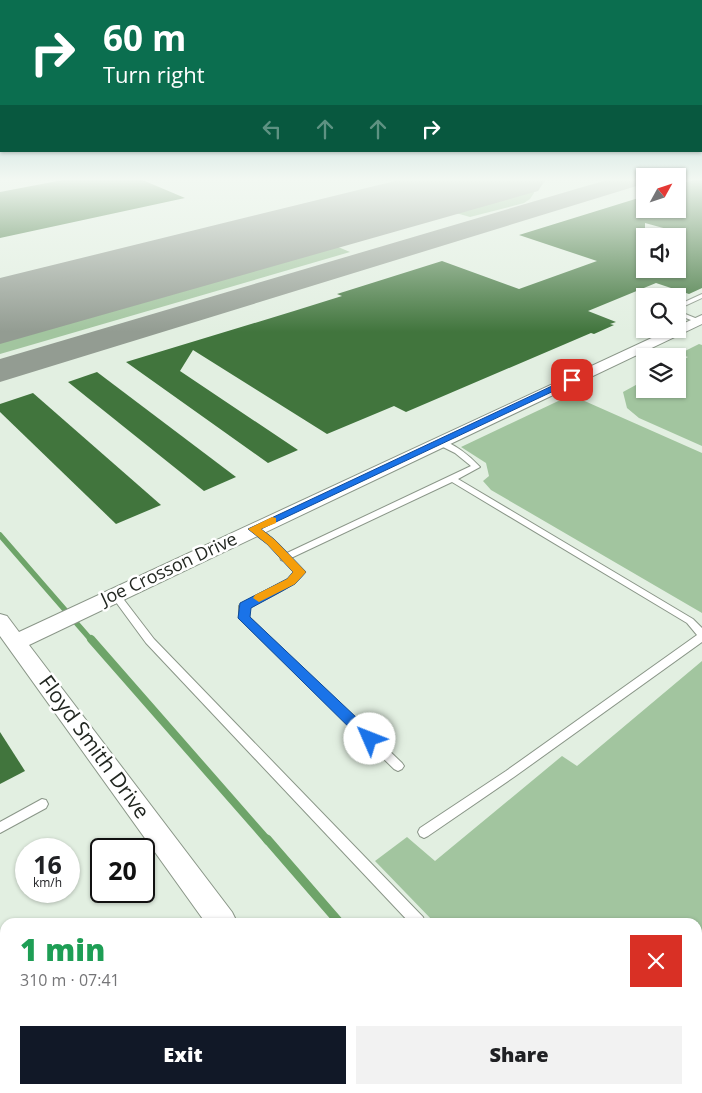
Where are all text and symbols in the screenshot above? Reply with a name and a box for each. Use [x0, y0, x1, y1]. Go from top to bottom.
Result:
text: 60 m [103, 14, 186, 61]
icon: right [20, 20, 85, 85]
text: Turn right [103, 59, 205, 89]
icon: left [258, 115, 286, 143]
icon: ahead [311, 115, 339, 143]
icon: ahead [364, 115, 392, 143]
icon: right [417, 115, 445, 143]
north arrow [636, 168, 686, 218]
map controls [636, 168, 686, 398]
button: sound [636, 228, 686, 278]
button: search [636, 288, 686, 338]
button: layers [636, 348, 686, 398]
pin [551, 359, 593, 401]
icon: arrive [558, 366, 586, 394]
street label: Joe Crosson Drive [95, 526, 241, 611]
street label: Floyd Smith Drive [33, 669, 156, 824]
position arrow [343, 712, 395, 764]
speed limit sign: 20 [90, 838, 155, 903]
text: 16 [33, 847, 62, 881]
text: km/h [33, 874, 62, 891]
text: 1 min [20, 929, 105, 970]
button: close [630, 935, 682, 987]
text: 310 m · 07:41 [20, 969, 120, 991]
button: Exit [20, 1026, 346, 1084]
button: Share [356, 1026, 682, 1084]

